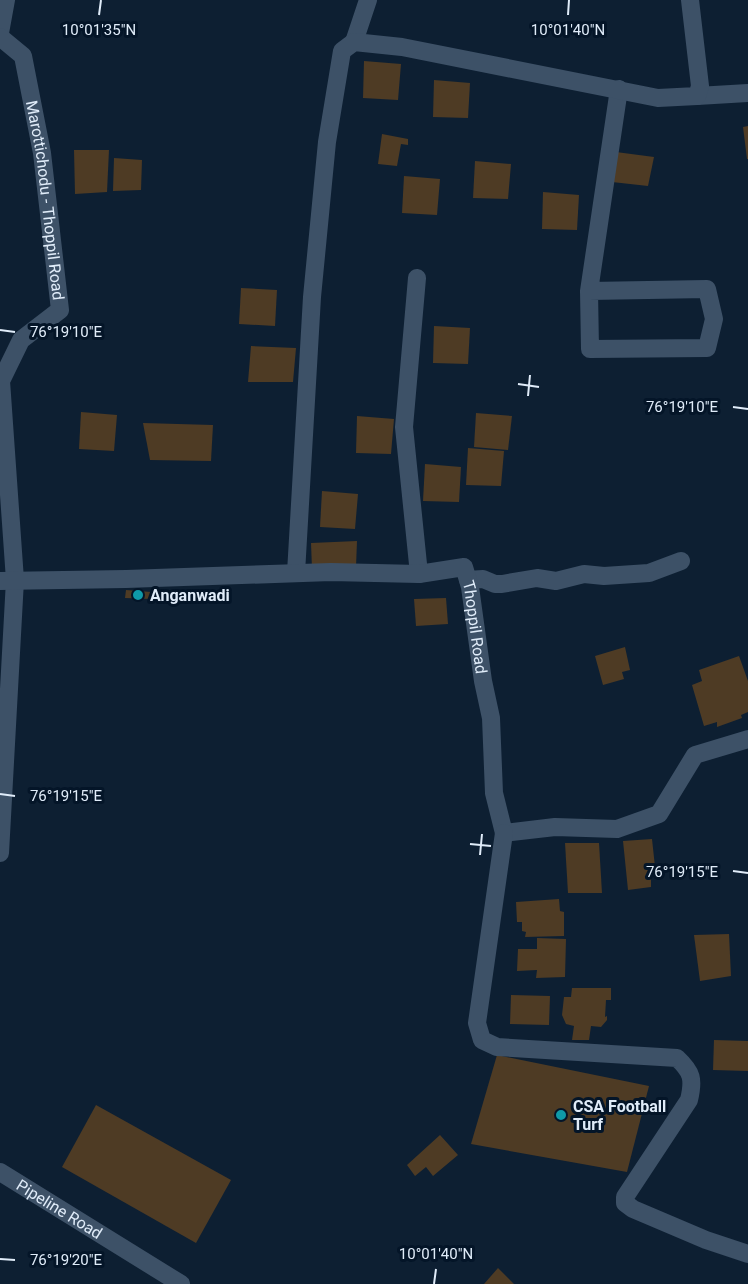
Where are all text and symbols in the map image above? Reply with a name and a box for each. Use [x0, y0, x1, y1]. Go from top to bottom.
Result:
text: 10°01'35"N [62, 21, 136, 39]
text: 10°01'40"N [531, 21, 605, 39]
street label: Marottichodu - Thoppil Road [22, 99, 68, 301]
text: 76°19'10"E [30, 323, 103, 341]
text: 76°19'10"E [646, 398, 719, 416]
street label: Thoppil Road [459, 578, 491, 675]
place label: Anganwadi [150, 586, 230, 605]
marker: Anganwadi [131, 588, 145, 602]
text: 76°19'15"E [30, 787, 103, 805]
text: 76°19'15"E [646, 863, 719, 881]
place label: CSA Football Turf [573, 1097, 666, 1134]
marker: CSA Football Turf [554, 1108, 568, 1122]
street label: Pipeline Road [13, 1175, 106, 1242]
text: 10°01'40"N [399, 1245, 473, 1263]
text: 76°19'20"E [30, 1251, 103, 1269]

